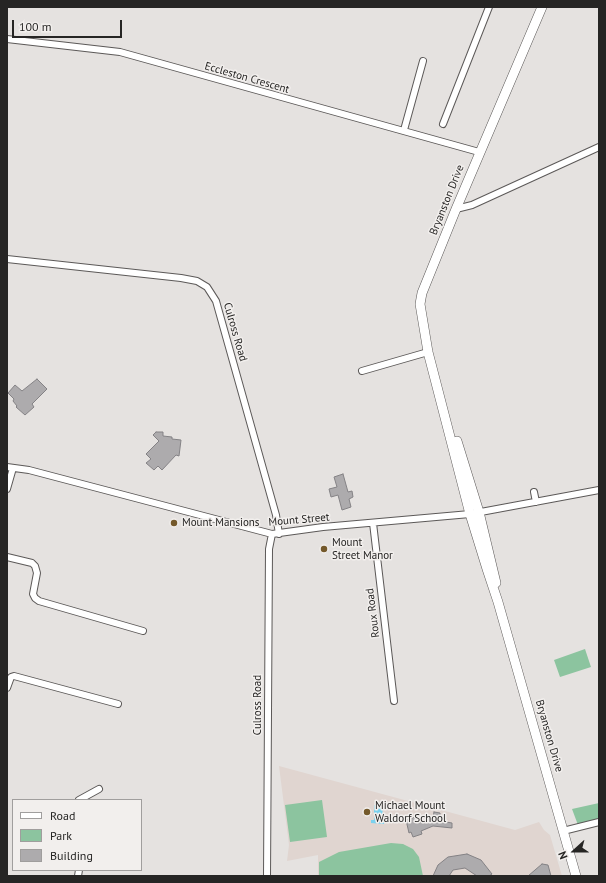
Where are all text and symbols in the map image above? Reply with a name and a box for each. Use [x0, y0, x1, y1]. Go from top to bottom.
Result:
scale bar [14, 12, 124, 38]
text: 100 m [19, 19, 52, 34]
street label: Eccleston Crescent [203, 60, 291, 96]
street label: Bryanston Drive [427, 163, 467, 237]
street label: Culross Road [220, 301, 250, 363]
street label: Mount Street [268, 511, 330, 529]
place label: Mount Mansions [182, 516, 260, 530]
marker: Mount Mansions [169, 518, 179, 528]
place label: Mount Street Manor [332, 536, 393, 562]
marker: Mount Street Manor [319, 544, 329, 554]
street label: Roux Road [363, 588, 383, 638]
street label: Culross Road [251, 675, 265, 735]
street label: Bryanston Drive [532, 698, 566, 774]
legend [12, 799, 142, 871]
place label: Michael Mount Waldorf School [375, 799, 446, 825]
marker: Michael Mount Waldorf School [362, 807, 372, 817]
text: Road [50, 808, 75, 823]
text: Park [50, 828, 72, 843]
north arrow [554, 831, 594, 871]
text: Building [50, 848, 93, 863]
text: N [555, 849, 571, 861]

